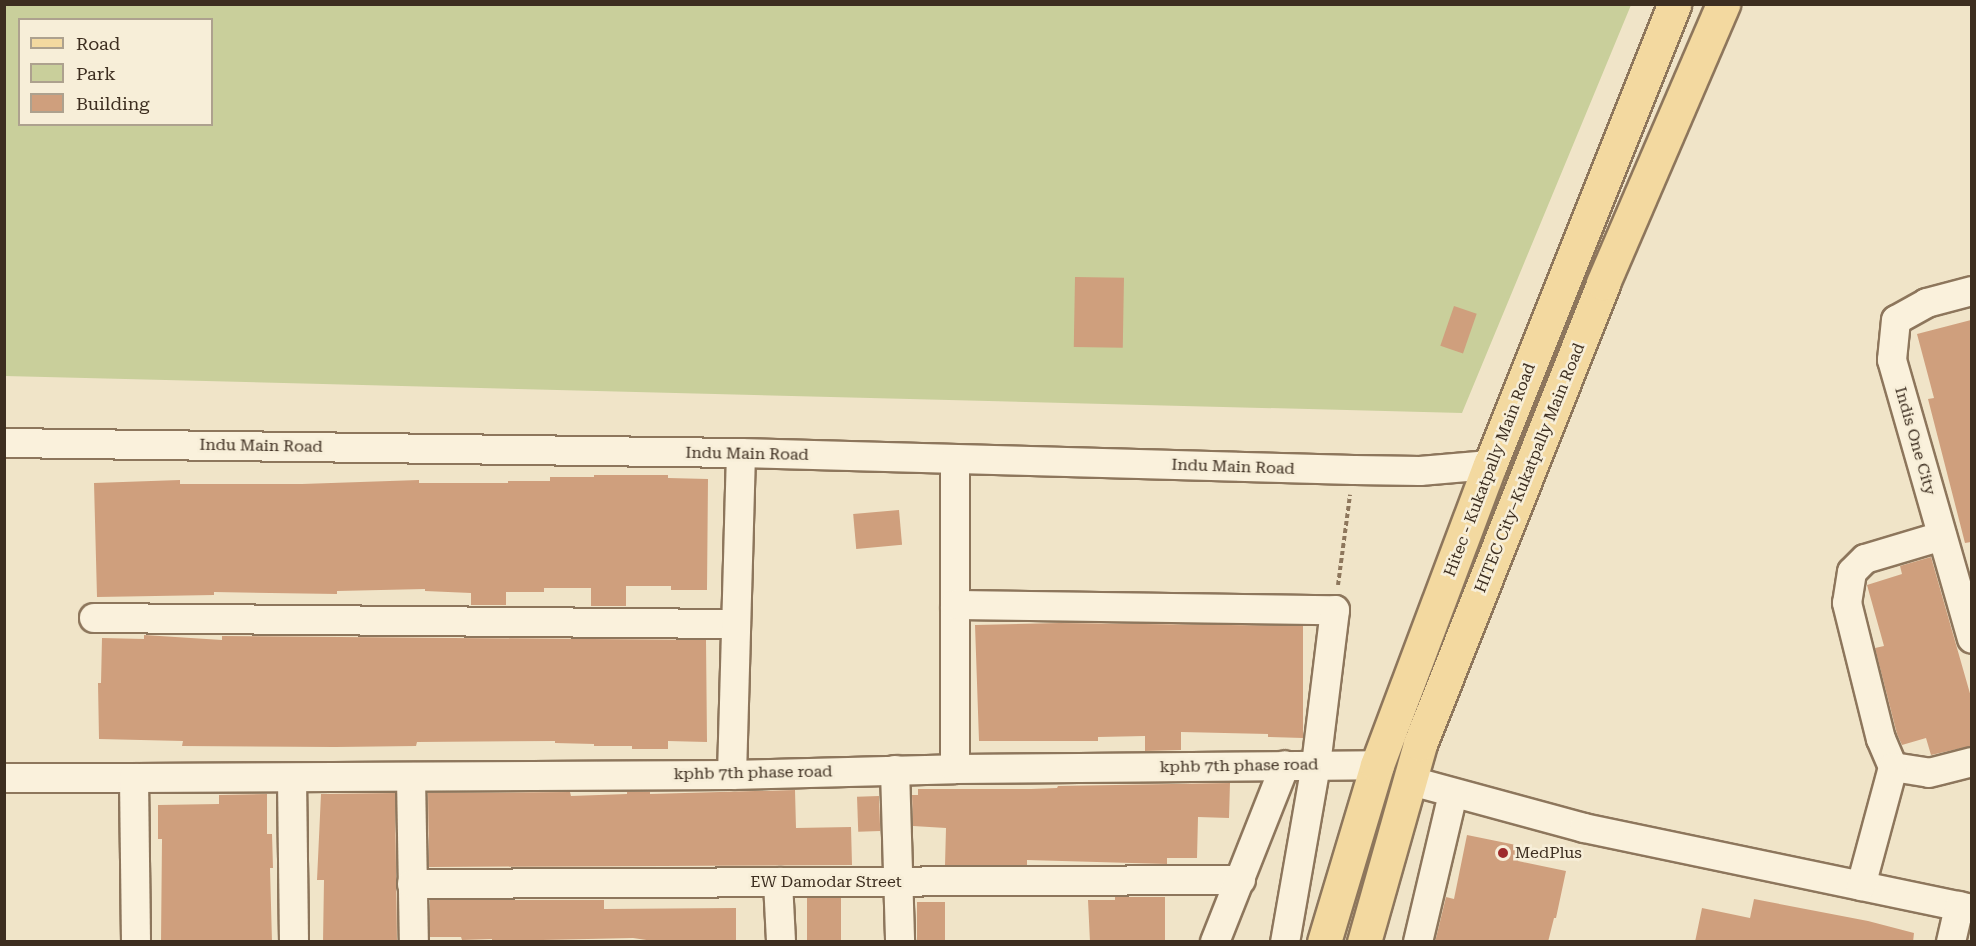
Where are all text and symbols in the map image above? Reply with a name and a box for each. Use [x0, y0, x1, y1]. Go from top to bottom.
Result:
legend [18, 18, 213, 126]
text: Road [76, 33, 120, 54]
text: Park [76, 63, 116, 84]
text: Building [76, 93, 150, 114]
street label: HITEC City–Kukatpally Main Road [1471, 340, 1589, 596]
street label: Hitec - Kukatpally Main Road [1440, 360, 1540, 580]
street label: Indis One City [1890, 385, 1940, 497]
street label: Indu Main Road [199, 435, 323, 457]
street label: Indu Main Road [685, 443, 809, 465]
street label: Indu Main Road [1171, 455, 1295, 479]
street label: kphb 7th phase road [1159, 755, 1319, 777]
street label: kphb 7th phase road [673, 762, 833, 784]
place label: MedPlus [1515, 843, 1582, 863]
marker: MedPlus [1496, 846, 1510, 860]
street label: EW Damodar Street [750, 872, 902, 892]

